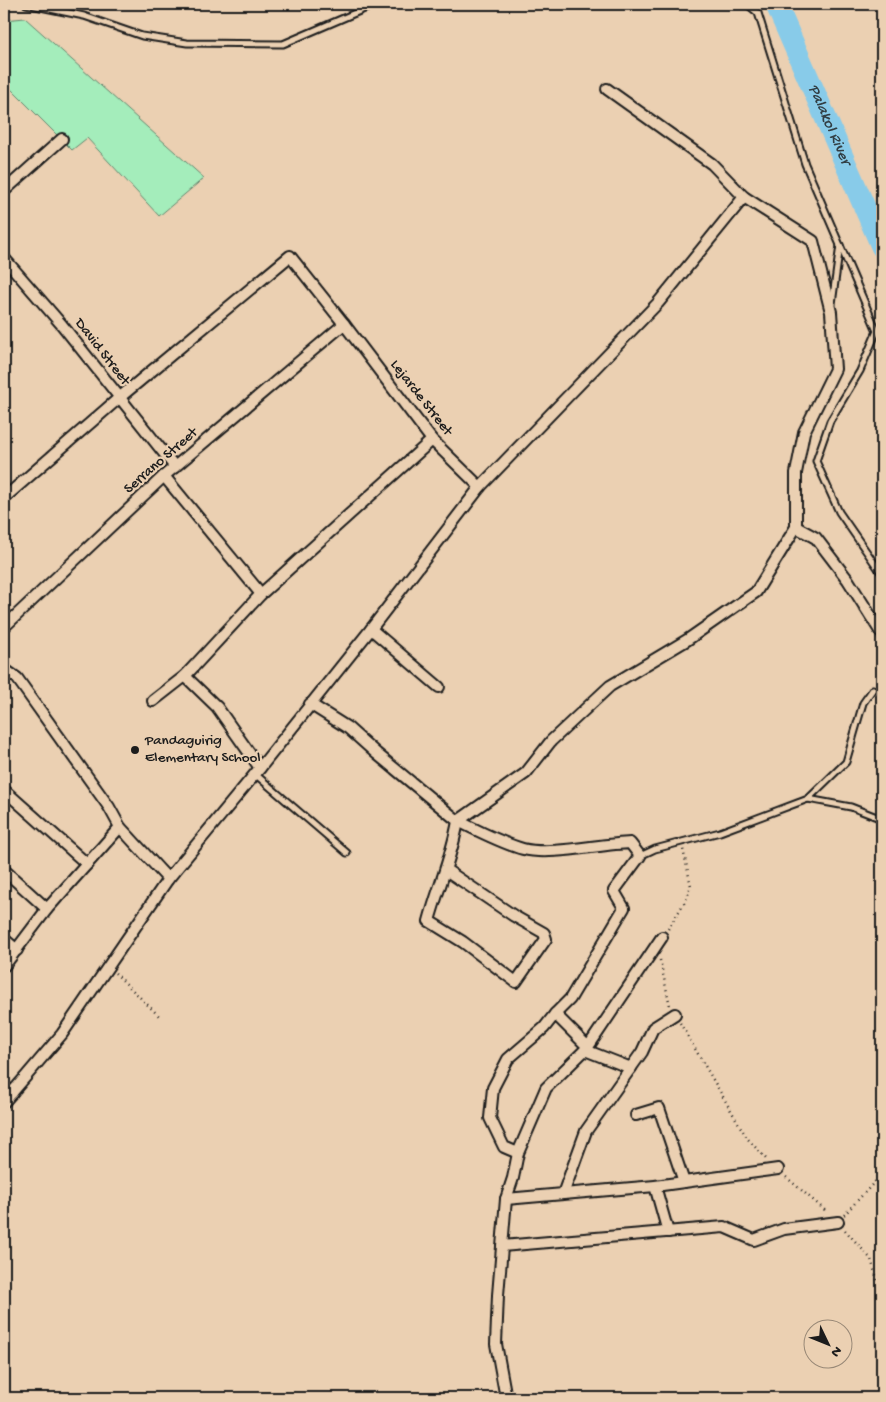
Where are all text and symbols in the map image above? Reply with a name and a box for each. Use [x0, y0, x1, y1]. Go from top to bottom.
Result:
water label: Palakol River [803, 82, 856, 171]
street label: David Street [70, 314, 135, 391]
street label: Lejarde Street [386, 356, 457, 441]
street label: Serrano Street [120, 423, 203, 498]
place label: Pandaguirig Elementary School [144, 732, 261, 767]
marker: Pandaguirig Elementary School [129, 744, 141, 756]
north arrow [804, 1320, 854, 1370]
text: N [826, 1342, 845, 1360]

